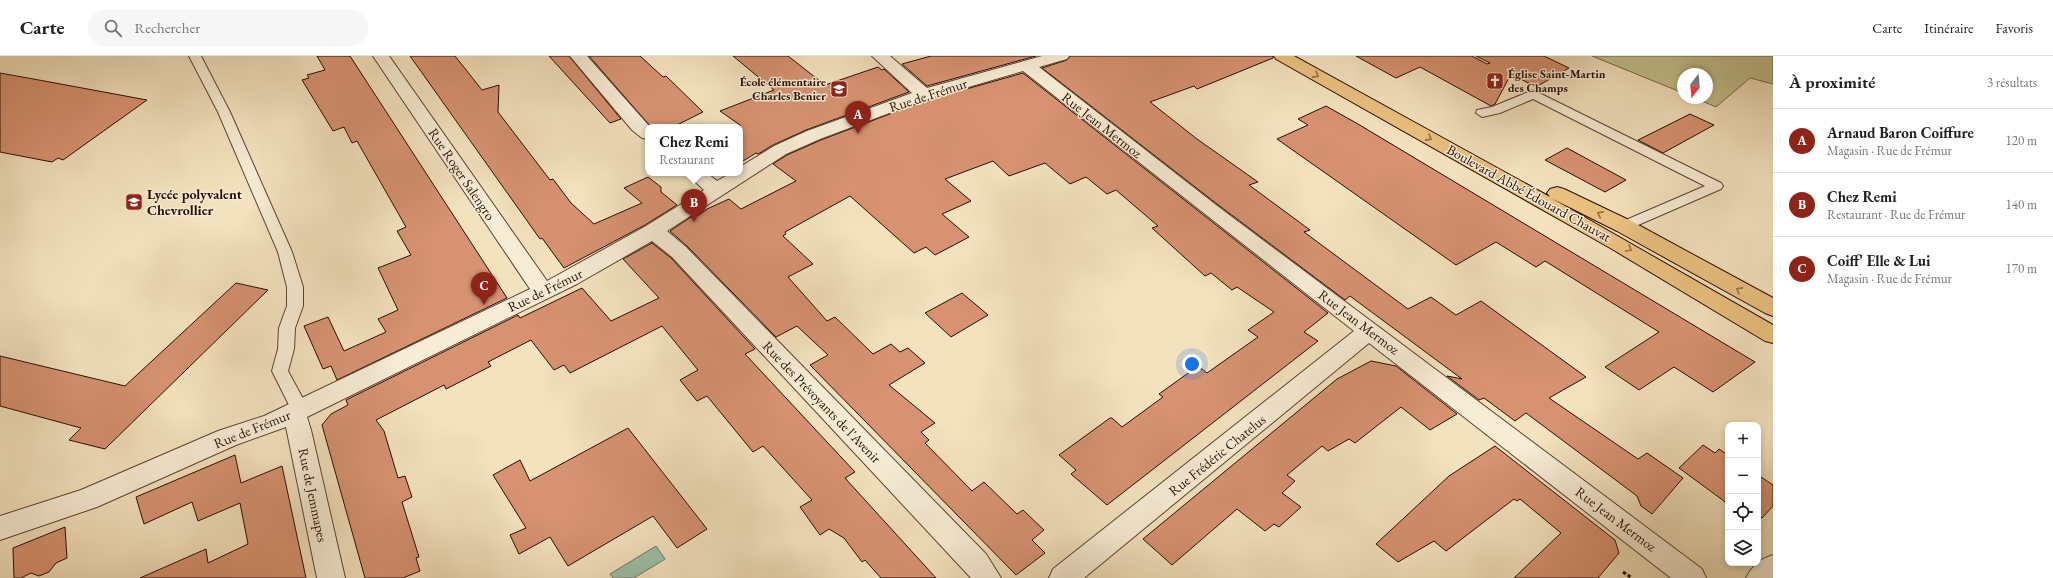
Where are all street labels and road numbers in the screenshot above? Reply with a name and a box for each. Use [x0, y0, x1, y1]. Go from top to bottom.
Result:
street label: Rue de Frémur [887, 74, 970, 116]
street label: Rue Jean Mermoz [1058, 88, 1146, 162]
street label: Rue Roger Salengro [424, 124, 500, 224]
street label: Boulevard Abbé Édouard Chauvat [1444, 140, 1615, 246]
street label: Rue de Frémur [505, 264, 586, 316]
street label: Rue Jean Mermoz [1315, 286, 1404, 359]
street label: Rue des Prévoyants de l'Avenir [759, 337, 885, 467]
street label: Rue de Frémur [211, 405, 293, 453]
street label: Rue Frédéric Chatelus [1165, 410, 1270, 500]
street label: Rue de Jemmapes [294, 446, 332, 544]
street label: Rue Jean Mermoz [1572, 483, 1661, 556]

